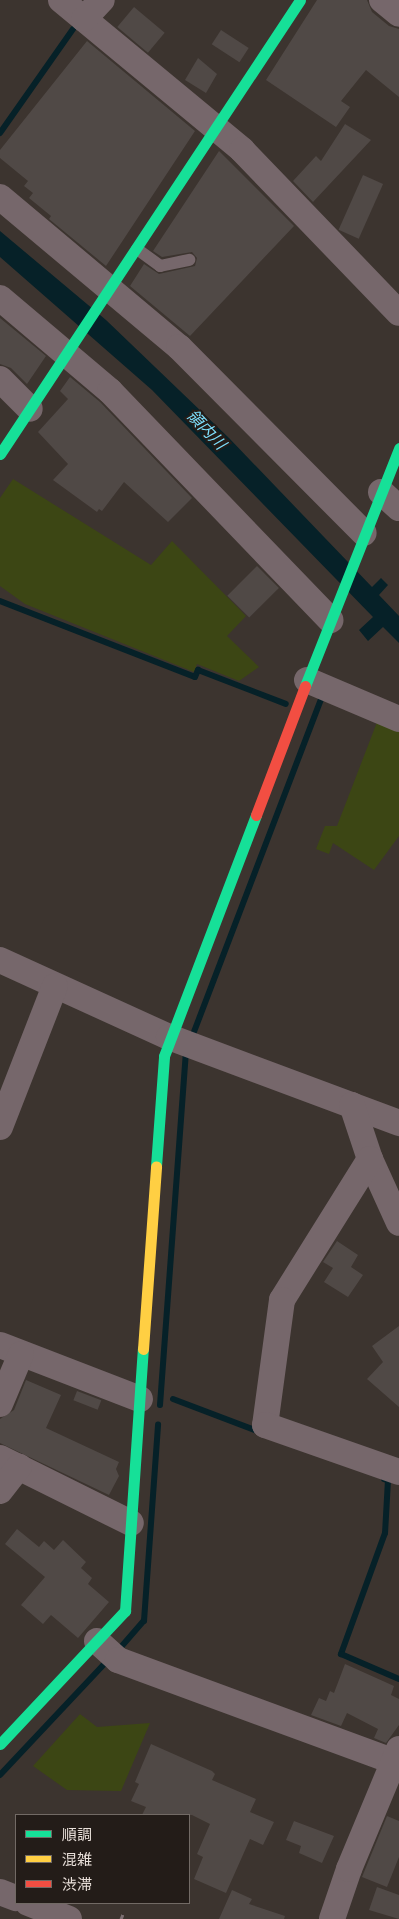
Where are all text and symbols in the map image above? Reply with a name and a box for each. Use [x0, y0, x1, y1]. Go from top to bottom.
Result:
water label: 領内川 [182, 406, 230, 454]
legend [15, 1814, 190, 1904]
text: 順調 [62, 1826, 92, 1844]
text: 混雑 [62, 1851, 92, 1869]
text: 渋滞 [62, 1876, 92, 1894]

